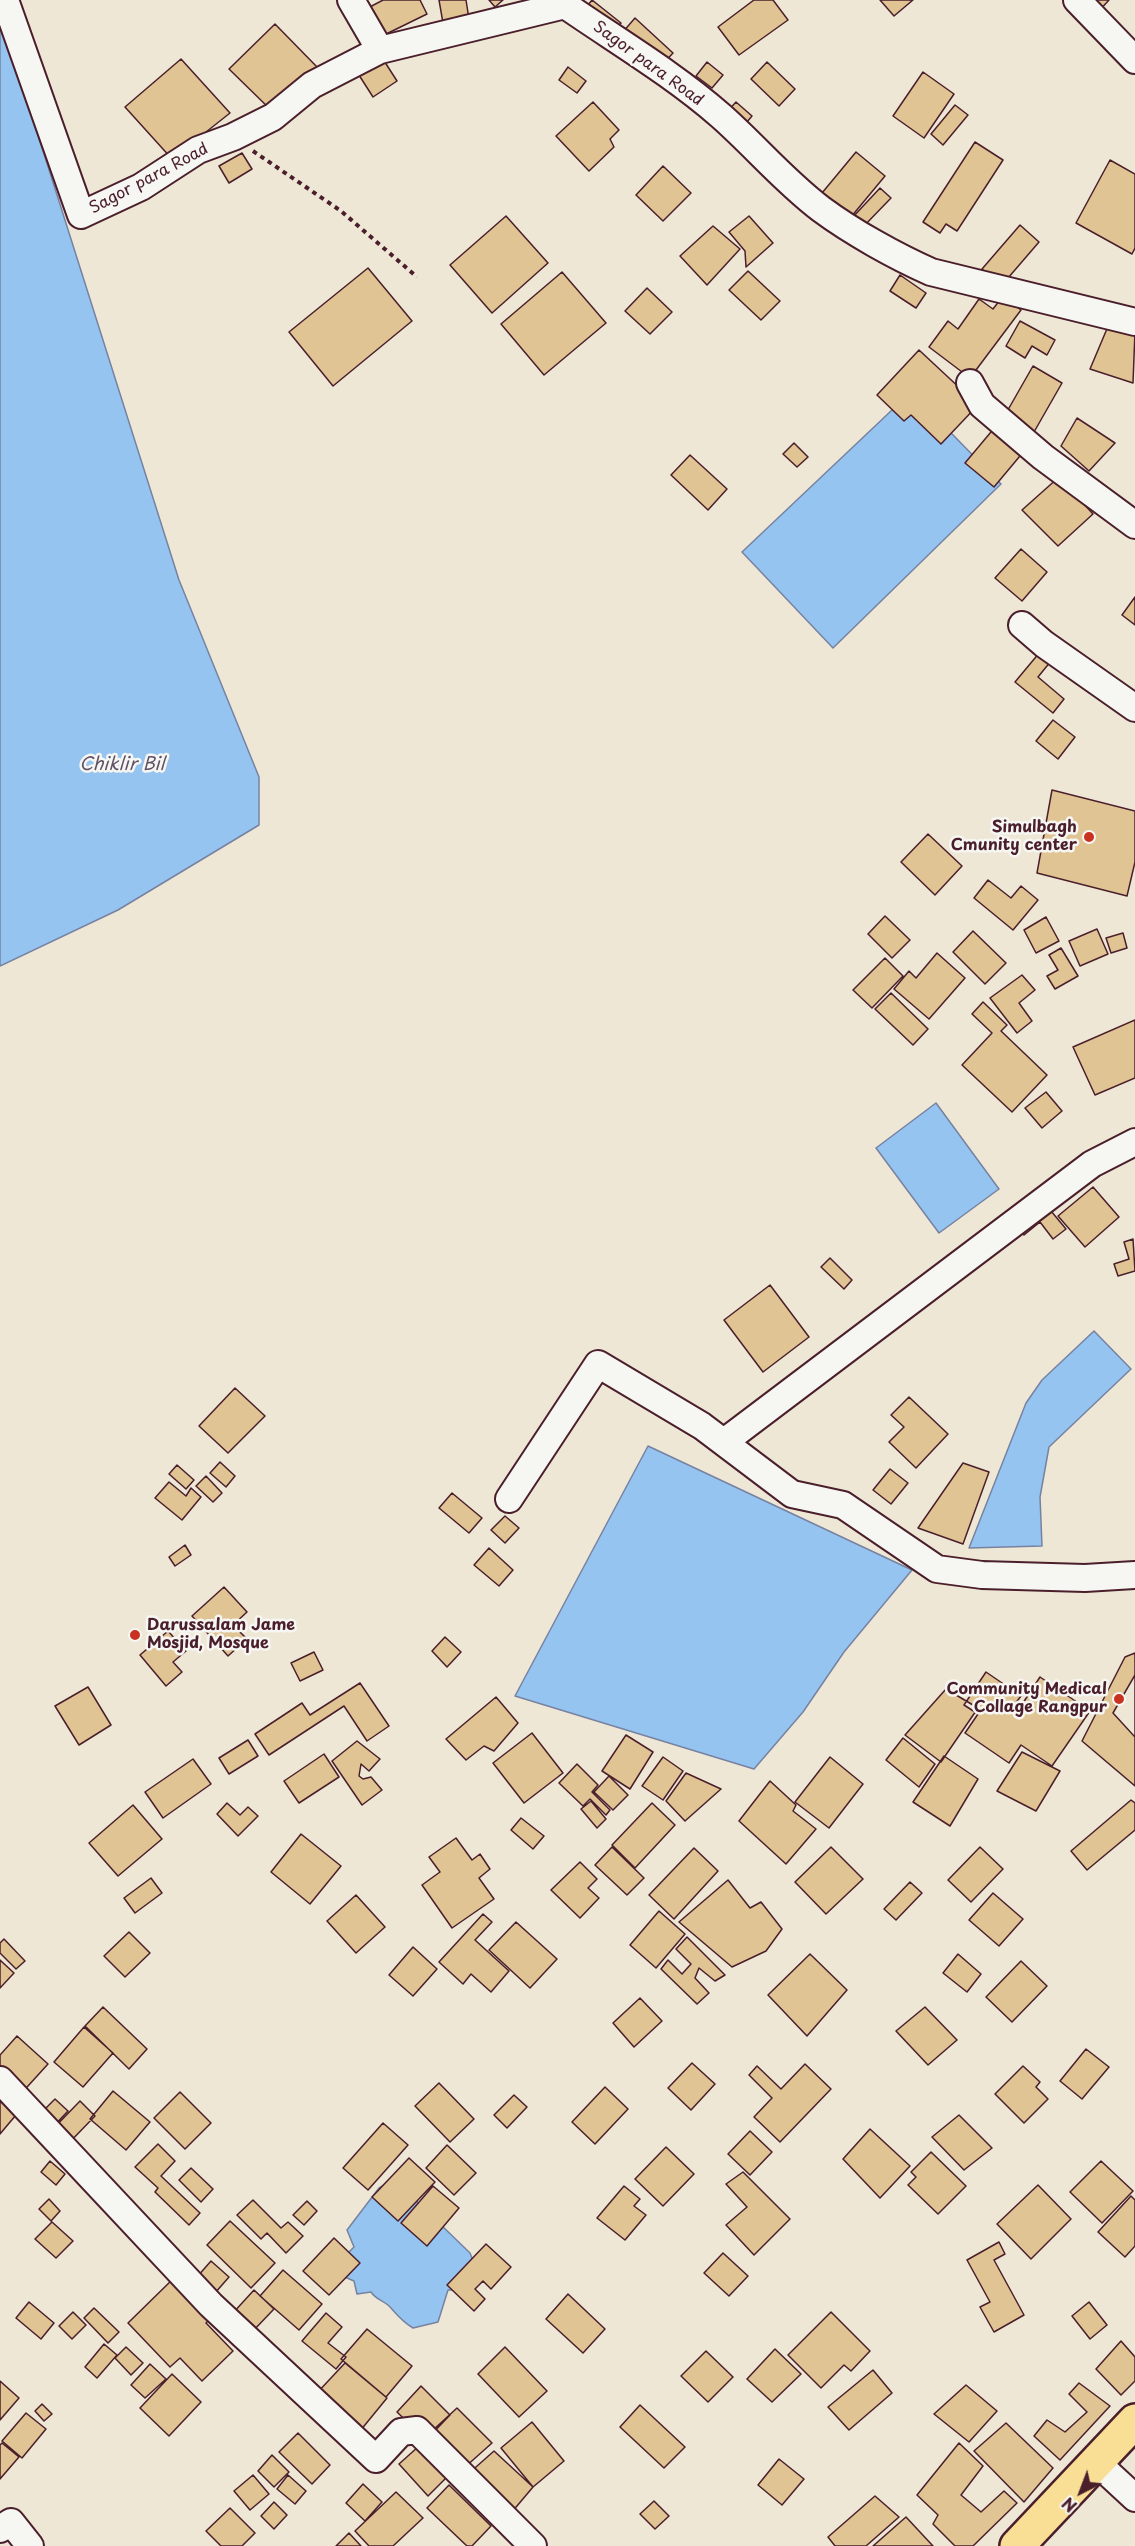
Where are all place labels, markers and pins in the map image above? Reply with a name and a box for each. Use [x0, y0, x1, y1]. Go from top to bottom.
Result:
place label: Simulbagh Cmunity center [951, 818, 1077, 856]
marker: Simulbagh Cmunity center [1082, 830, 1096, 844]
place label: Darussalam Jame Mosjid, Mosque [147, 1616, 295, 1654]
marker: Darussalam Jame Mosjid, Mosque [128, 1628, 142, 1642]
place label: Community Medical Collage Rangpur [947, 1680, 1107, 1718]
marker: Community Medical Collage Rangpur [1112, 1692, 1126, 1706]

